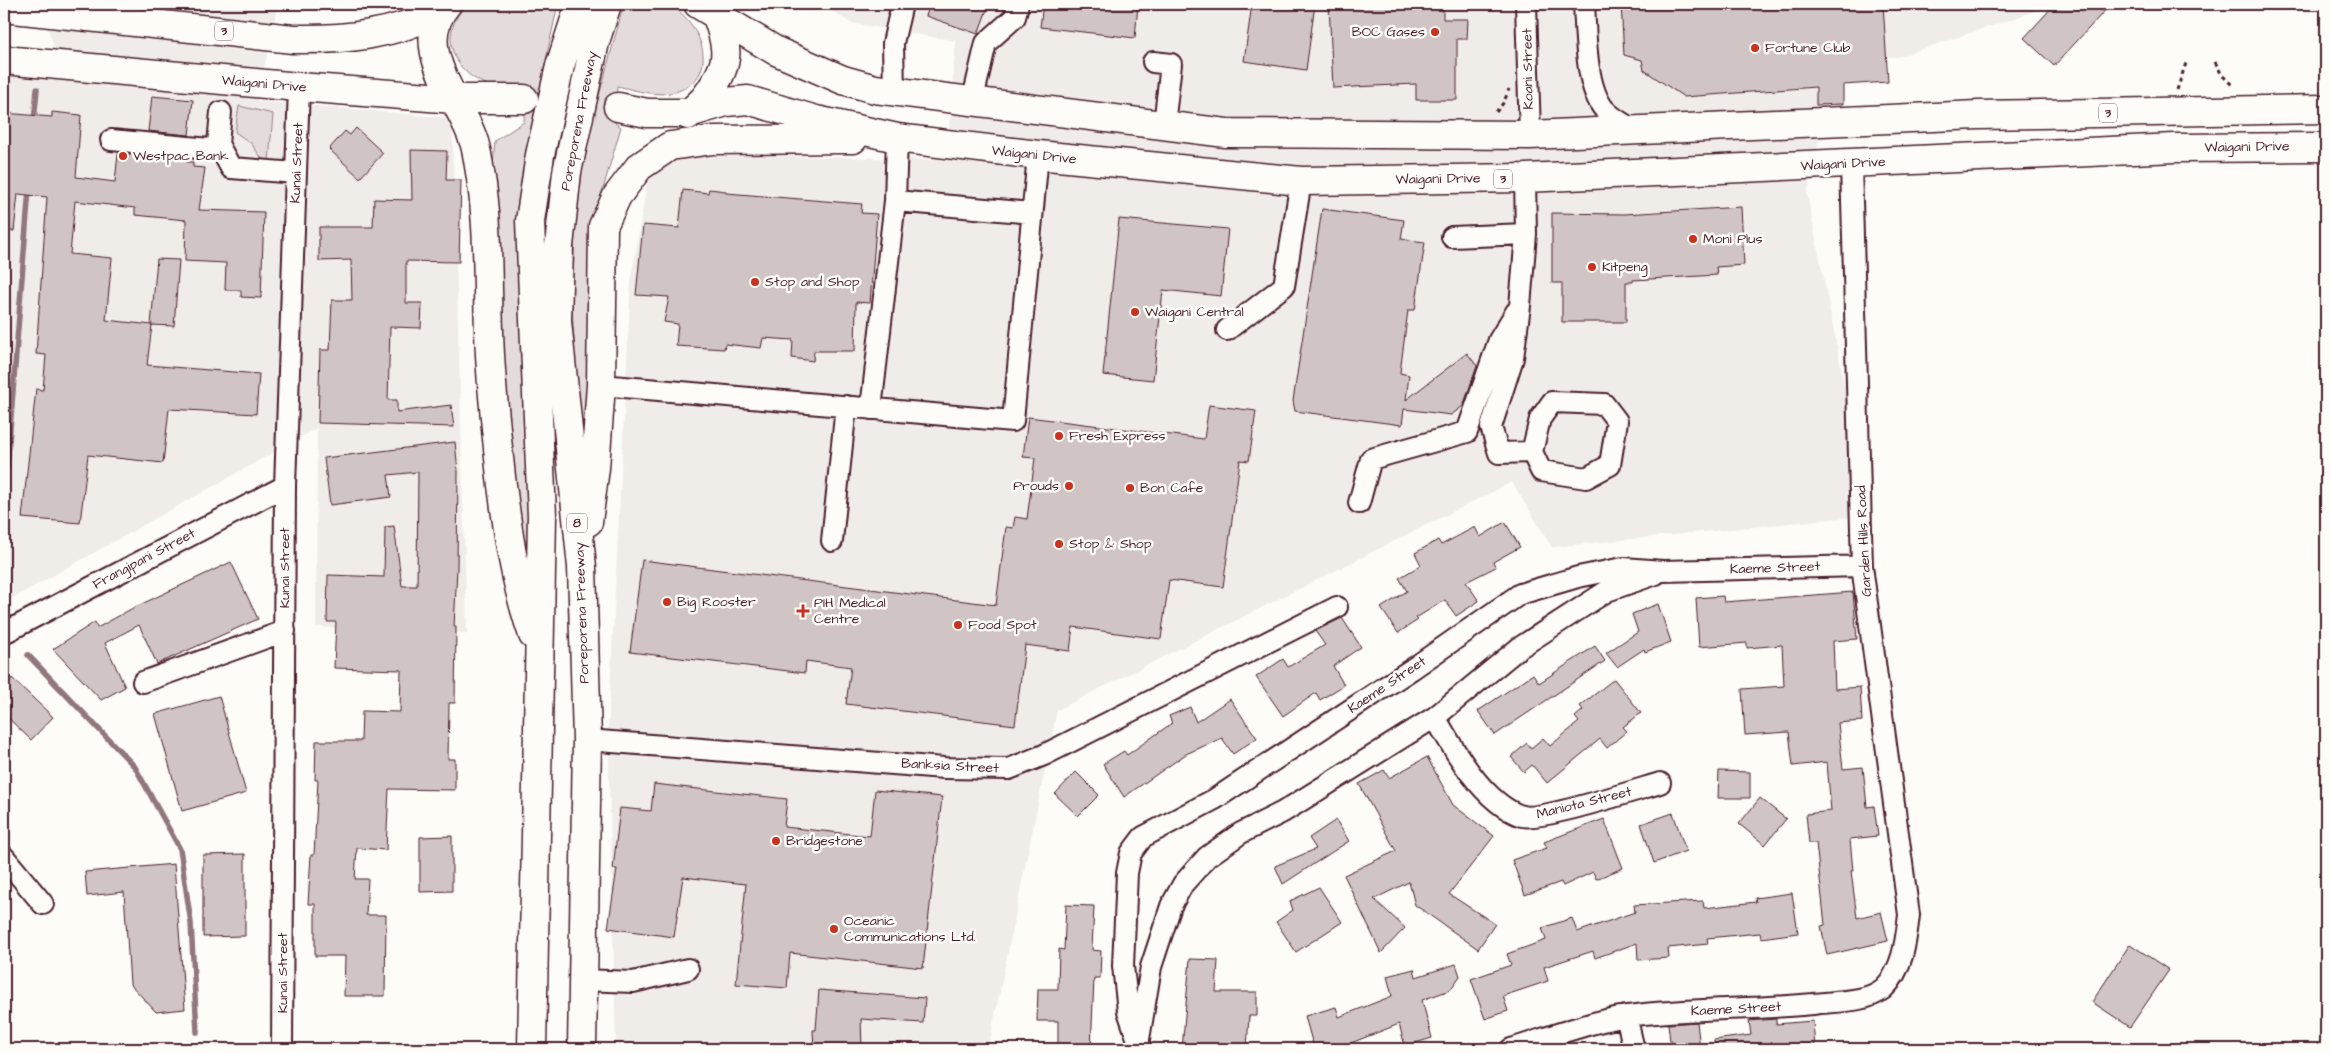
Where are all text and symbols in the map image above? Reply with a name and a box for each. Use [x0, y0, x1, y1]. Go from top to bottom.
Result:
road number: 3 [215, 22, 233, 40]
place label: BOC Gases [1352, 22, 1425, 42]
marker: BOC Gases [1429, 26, 1441, 38]
street label: Koani Street [1517, 28, 1539, 110]
place label: Fortune Club [1765, 38, 1850, 58]
marker: Fortune Club [1749, 42, 1761, 54]
street label: Poreporena Freeway [556, 49, 602, 192]
street label: Waigani Drive [221, 70, 308, 98]
road number: 3 [2099, 104, 2117, 122]
street label: Kunai Street [286, 122, 308, 204]
street label: Waigani Drive [2204, 136, 2290, 158]
street label: Waigani Drive [991, 141, 1078, 169]
place label: Westpac Bank [133, 146, 229, 166]
marker: Westpac Bank [117, 150, 129, 162]
street label: Waigani Drive [1800, 152, 1887, 176]
street label: Waigani Drive [1395, 168, 1481, 190]
road number: 3 [1494, 170, 1512, 188]
place label: Moni Plus [1703, 229, 1762, 249]
marker: Moni Plus [1687, 233, 1699, 245]
place label: Kitpeng [1602, 257, 1648, 277]
marker: Kitpeng [1586, 261, 1598, 273]
place label: Stop and Shop [765, 272, 860, 292]
marker: Stop and Shop [749, 276, 761, 288]
place label: Waigani Central [1145, 302, 1244, 322]
marker: Waigani Central [1129, 306, 1141, 318]
place label: Fresh Express [1069, 426, 1166, 446]
marker: Fresh Express [1053, 430, 1065, 442]
place label: Prouds [1013, 476, 1059, 496]
place label: Bon Cafe [1140, 478, 1204, 498]
marker: Prouds [1063, 480, 1075, 492]
marker: Bon Cafe [1124, 482, 1136, 494]
street label: Garden Hills Road [1851, 485, 1877, 597]
road number: 8 [567, 514, 587, 532]
street label: Frangipani Street [89, 523, 199, 595]
street label: Kunai Street [275, 527, 295, 608]
place label: Stop & Shop [1069, 534, 1152, 554]
marker: Stop & Shop [1053, 538, 1065, 550]
street label: Poreporena Freeway [570, 542, 594, 684]
street label: Kaeme Street [1729, 556, 1821, 580]
place label: Big Rooster [677, 592, 756, 612]
place label: PIH Medical Centre [814, 593, 886, 629]
marker: Big Rooster [661, 596, 673, 608]
marker: PIH Medical Centre [796, 604, 810, 618]
place label: Food Spot [968, 615, 1037, 635]
marker: Food Spot [952, 619, 964, 631]
street label: Kaeme Street [1344, 651, 1430, 719]
street label: Banksia Street [901, 753, 1000, 779]
street label: Maniota Street [1534, 781, 1634, 824]
place label: Bridgestone [786, 831, 863, 851]
marker: Bridgestone [770, 835, 782, 847]
place label: Oceanic Communications Ltd. [844, 911, 976, 947]
marker: Oceanic Communications Ltd. [828, 923, 840, 935]
street label: Kunai Street [273, 932, 293, 1013]
street label: Kaeme Street [1690, 997, 1782, 1021]

